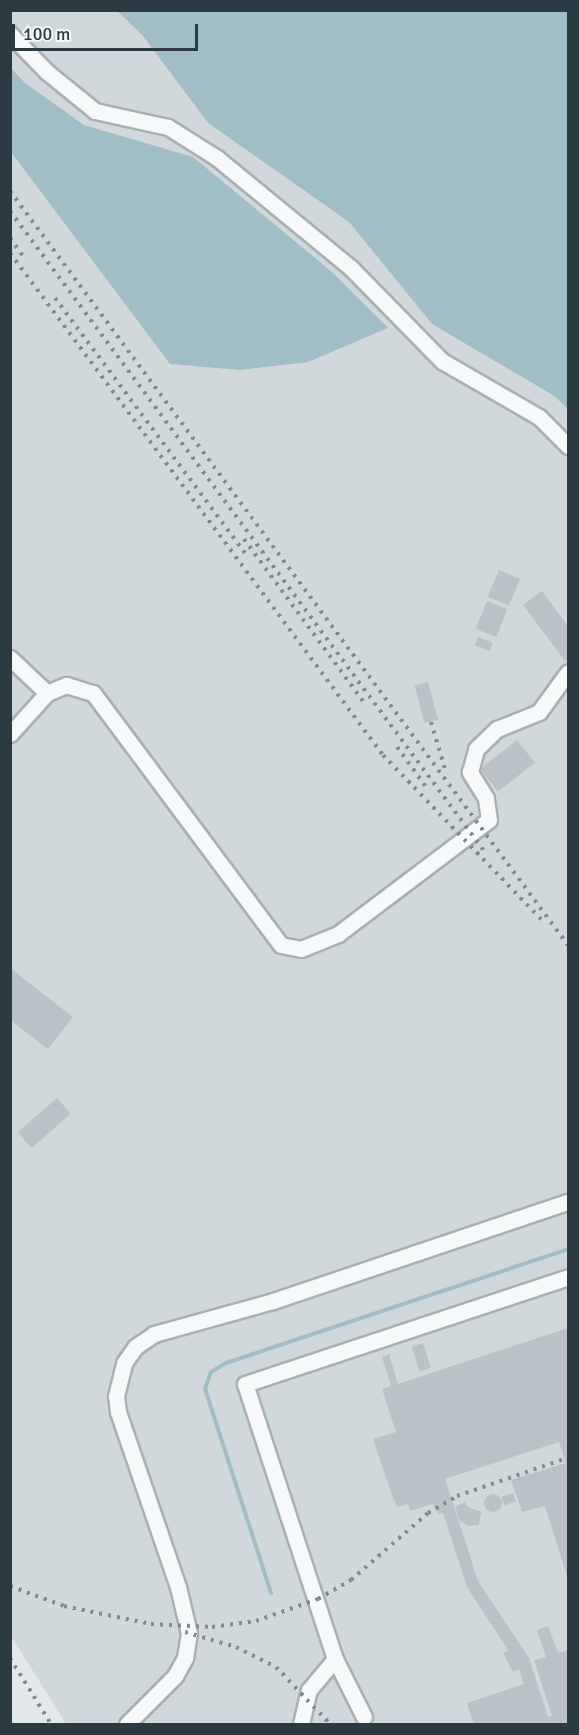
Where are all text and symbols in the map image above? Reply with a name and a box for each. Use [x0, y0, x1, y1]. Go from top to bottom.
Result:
scale bar [15, 12, 201, 50]
text: 100 m [23, 23, 70, 45]

